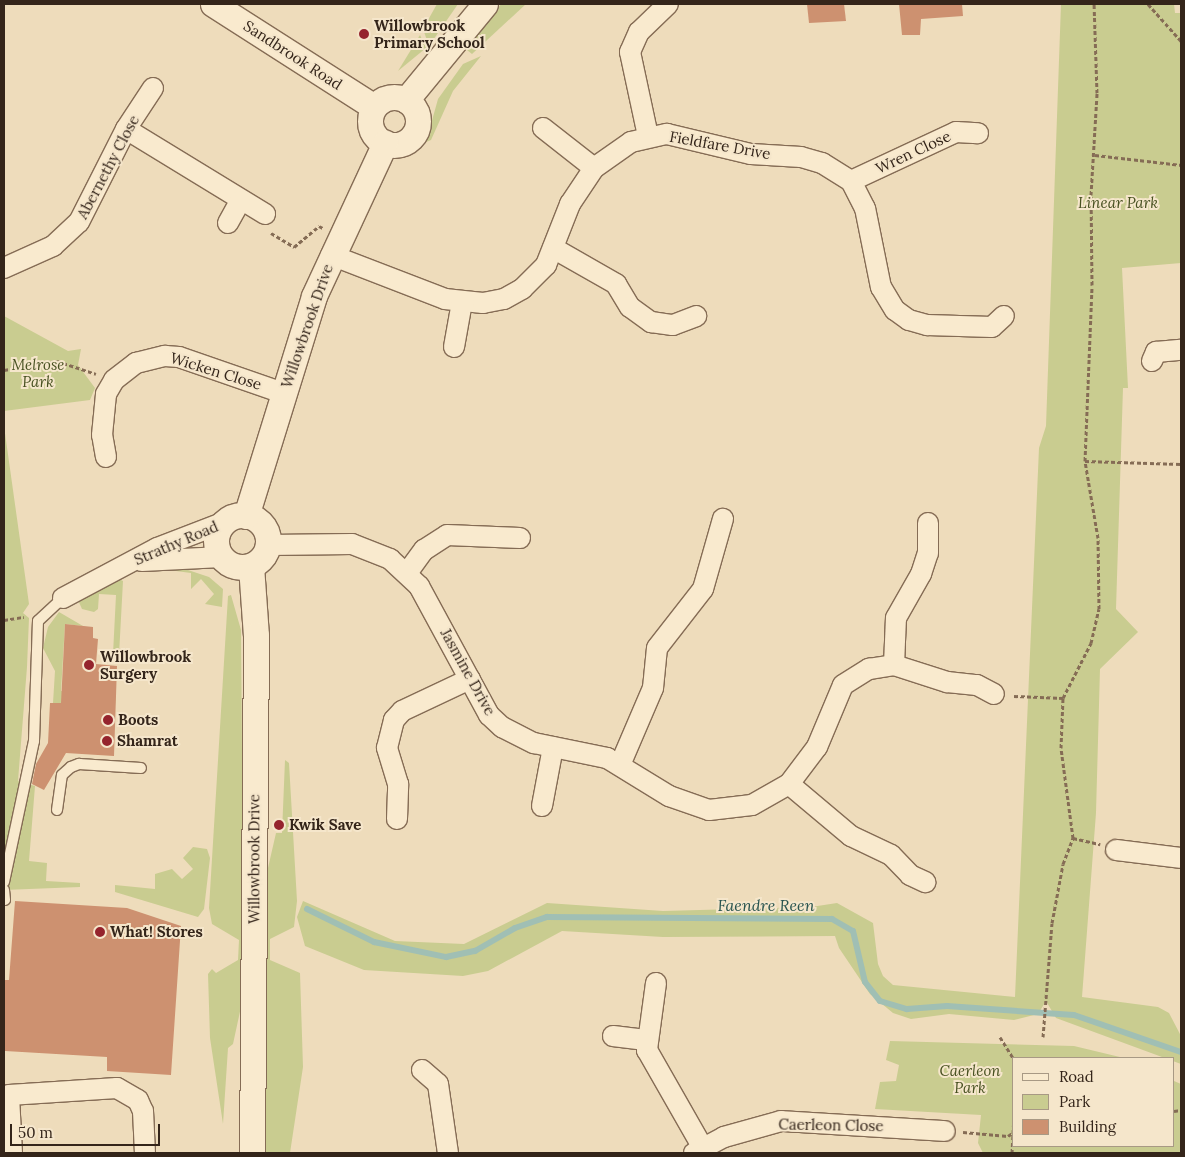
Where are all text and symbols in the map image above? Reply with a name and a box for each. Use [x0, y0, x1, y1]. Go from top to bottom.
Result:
street label: Sandbrook Road [240, 16, 346, 94]
place label: Willowbrook Primary School [374, 16, 485, 51]
marker: Willowbrook Primary School [358, 28, 370, 40]
street label: Abernethy Close [73, 112, 143, 222]
street label: Fieldfare Drive [668, 127, 772, 163]
street label: Wren Close [873, 127, 953, 177]
park label: Linear Park [1078, 194, 1158, 212]
street label: Willowbrook Drive [277, 262, 337, 390]
street label: Wicken Close [168, 349, 264, 393]
park label: Melrose Park [11, 355, 65, 390]
street label: Strathy Road [131, 517, 221, 569]
street label: Jasmine Drive [437, 625, 499, 719]
place label: Willowbrook Surgery [100, 647, 191, 682]
marker: Willowbrook Surgery [82, 658, 96, 672]
place label: Boots [118, 711, 158, 729]
marker: Boots [102, 714, 114, 726]
place label: Shamrat [117, 732, 178, 750]
marker: Shamrat [101, 735, 113, 747]
street label: Willowbrook Drive [245, 794, 263, 924]
place label: Kwik Save [289, 816, 361, 834]
marker: Kwik Save [273, 819, 285, 831]
water label: Faendre Reen [717, 895, 815, 915]
place label: What! Stores [110, 923, 203, 941]
marker: What! Stores [94, 926, 106, 938]
legend [1012, 1057, 1175, 1147]
park label: Caerleon Park [940, 1061, 1000, 1096]
text: Road [1059, 1067, 1094, 1086]
text: Park [1059, 1092, 1090, 1111]
scale bar [12, 1114, 162, 1146]
street label: Caerleon Close [778, 1115, 884, 1135]
text: Building [1059, 1117, 1116, 1136]
text: 50 m [18, 1123, 53, 1142]

